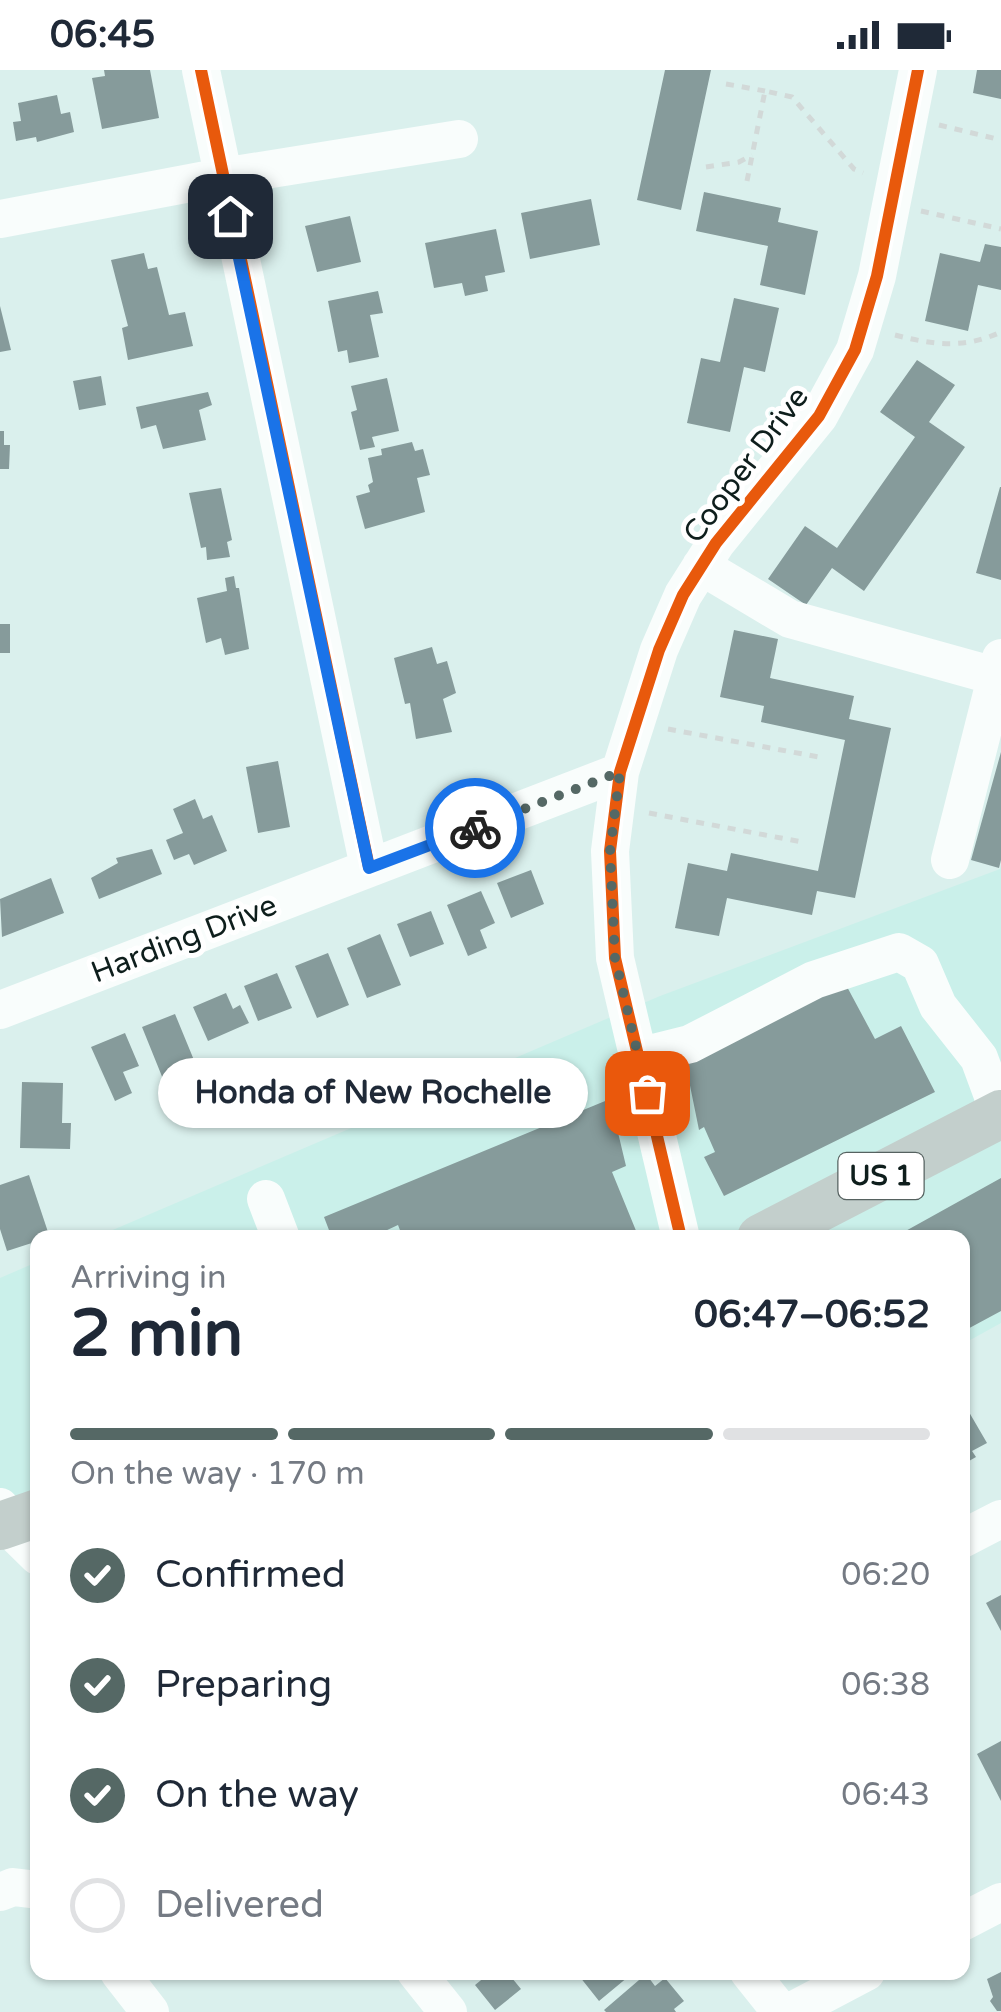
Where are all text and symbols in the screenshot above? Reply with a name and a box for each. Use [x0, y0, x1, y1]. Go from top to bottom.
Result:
text: 06:45 [50, 12, 155, 58]
pin [188, 174, 273, 259]
icon: home [203, 189, 258, 244]
street label: Cooper Drive [675, 380, 817, 550]
courier [425, 778, 525, 878]
icon: bike [448, 801, 503, 856]
street label: Harding Drive [86, 887, 282, 991]
pin [605, 1051, 690, 1136]
callout: Honda of New Rochelle [157, 1058, 587, 1128]
icon: bag [620, 1066, 675, 1121]
text: Honda of New Rochelle [195, 1074, 551, 1112]
road number: US 1 [838, 1153, 924, 1199]
text: Arriving in [70, 1259, 227, 1297]
text: 06:47–06:52 [694, 1292, 930, 1338]
text: 2 min [70, 1295, 243, 1374]
text: On the way · 170 m [70, 1455, 365, 1493]
icon: check [70, 1548, 125, 1603]
text: Confirmed [155, 1552, 346, 1598]
text: 06:20 [841, 1556, 930, 1594]
icon: check [70, 1658, 125, 1713]
text: Preparing [155, 1662, 332, 1708]
text: 06:38 [841, 1666, 930, 1704]
icon: check [70, 1768, 125, 1823]
text: On the way [155, 1772, 359, 1818]
text: 06:43 [841, 1776, 930, 1814]
text: Delivered [155, 1882, 324, 1928]

